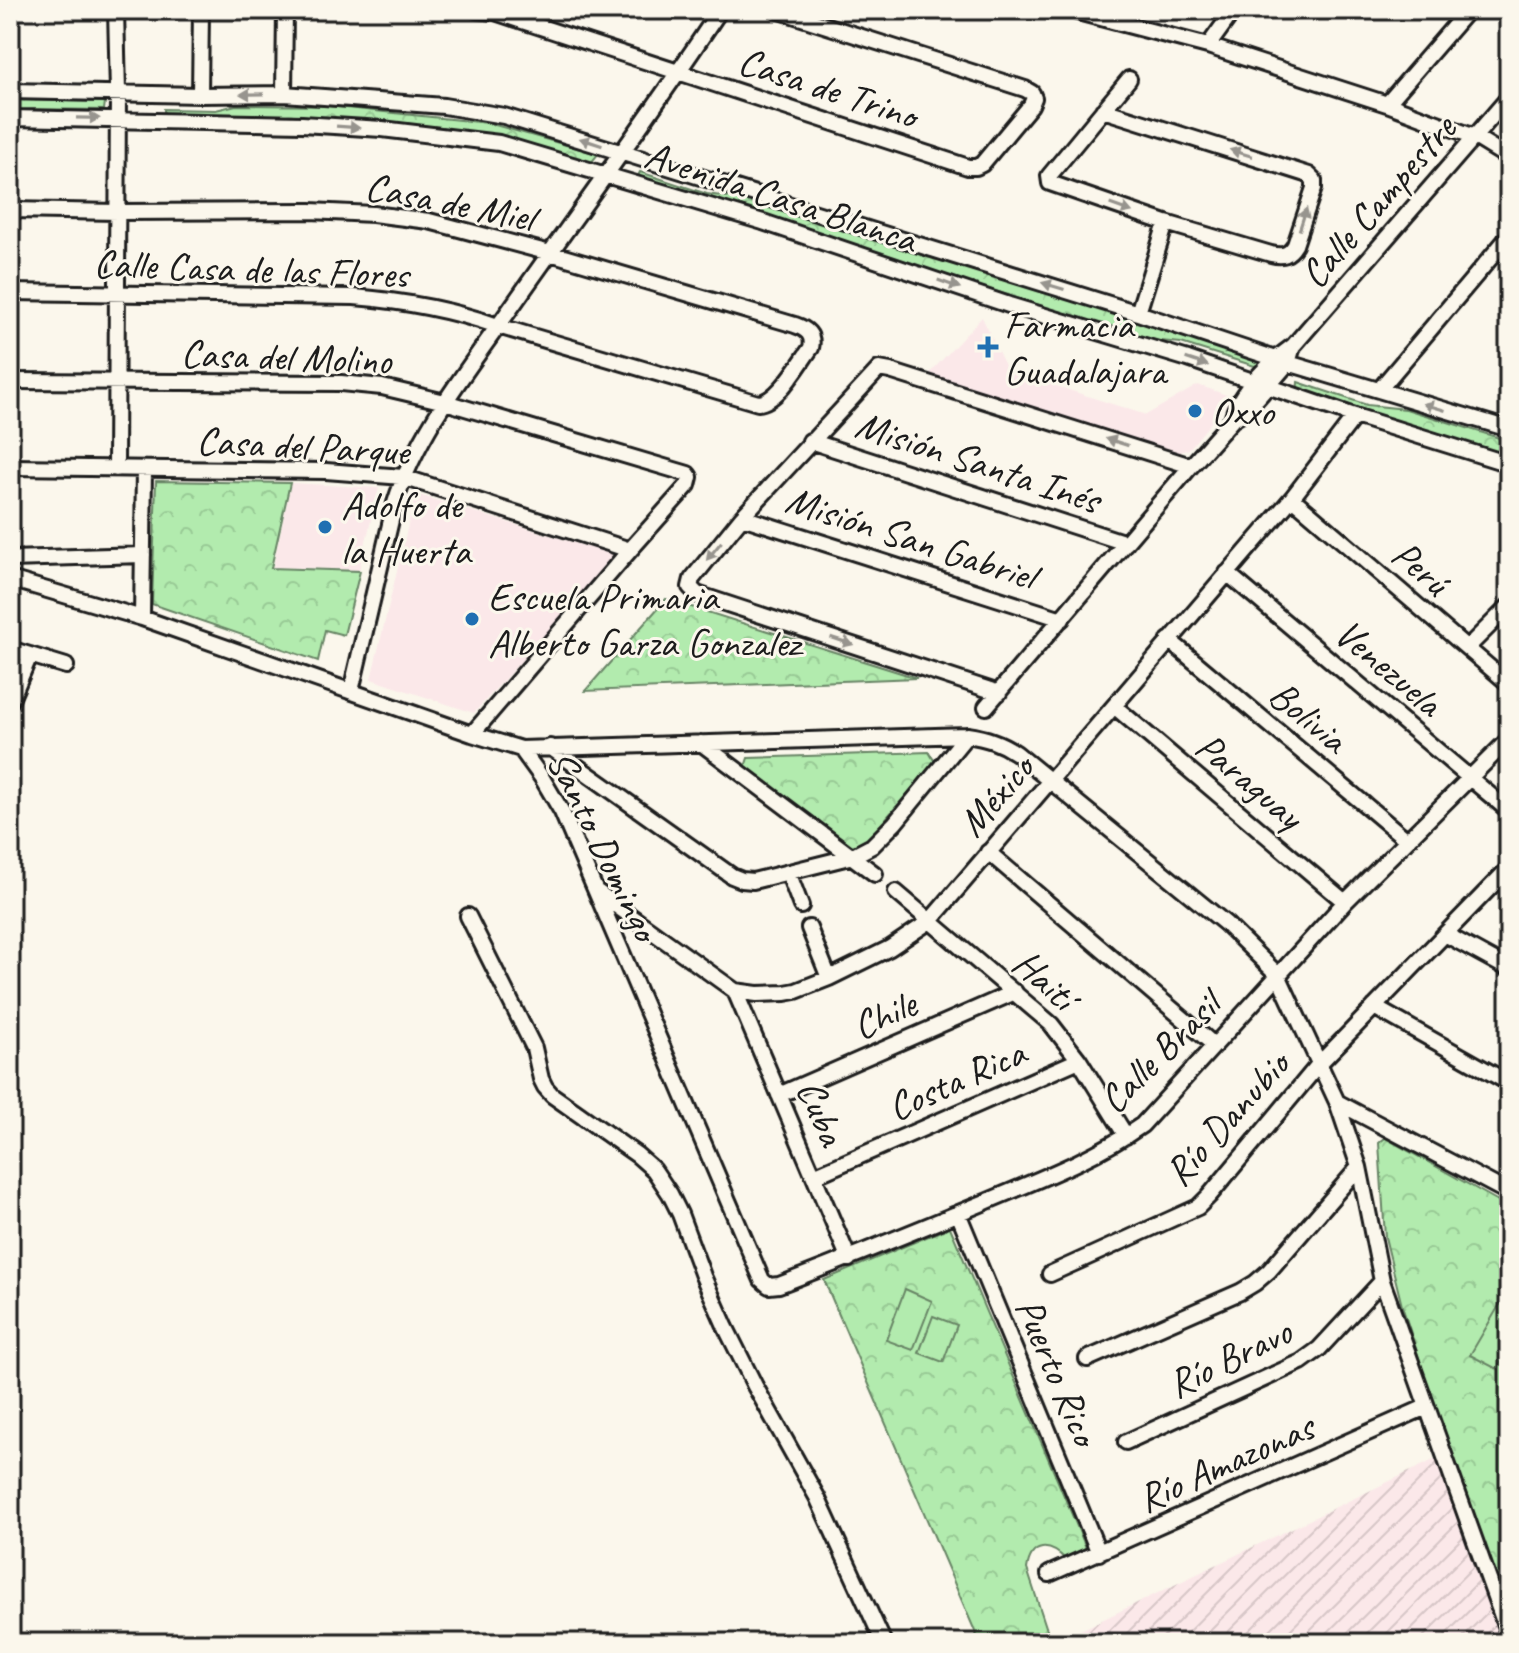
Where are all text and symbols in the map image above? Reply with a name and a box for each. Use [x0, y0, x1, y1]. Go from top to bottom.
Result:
street label: Casa de Trino [732, 36, 927, 141]
one-way arrow [239, 88, 264, 101]
street label: Calle Campestre [1289, 103, 1468, 298]
one-way arrow [76, 112, 101, 124]
one-way arrow [336, 121, 361, 134]
street label: Avenida Casa Blanca [639, 130, 925, 265]
one-way arrow [579, 136, 603, 148]
one-way arrow [1229, 147, 1253, 159]
street label: Casa de Miel [361, 161, 544, 244]
one-way arrow [1109, 202, 1133, 215]
one-way arrow [1298, 207, 1310, 231]
street label: Calle Casa de las Flores [93, 239, 412, 300]
one-way arrow [937, 279, 961, 291]
one-way arrow [1040, 280, 1064, 292]
place label: Farmacia Guadalajara [1004, 300, 1169, 396]
street label: Casa del Molino [180, 328, 394, 386]
marker: Farmacia Guadalajara [979, 338, 997, 356]
one-way arrow [1185, 357, 1209, 369]
place label: Oxxo [1211, 387, 1275, 437]
street label: Misión Santa Inés [850, 399, 1109, 526]
one-way arrow [1422, 400, 1446, 413]
marker: Oxxo [1186, 402, 1204, 420]
street label: Casa del Parque [195, 415, 413, 477]
one-way arrow [1105, 435, 1129, 448]
street label: Misión San Gabriel [780, 474, 1047, 604]
place label: Adolfo de la Huerta [341, 480, 473, 576]
marker: Adolfo de la Huerta [316, 518, 334, 536]
street label: Perú [1381, 529, 1462, 608]
one-way arrow [706, 541, 723, 561]
place label: Escuela Primaria Alberto Garza Gonzalez [488, 572, 805, 668]
street label: Venezuela [1324, 608, 1455, 729]
marker: Escuela Primaria Alberto Garza Gonzalez [463, 610, 481, 628]
one-way arrow [830, 636, 854, 648]
street label: Bolivia [1259, 670, 1360, 766]
street label: Paraguay [1185, 721, 1316, 842]
street label: Santo Domingo [536, 742, 672, 952]
street label: México [947, 742, 1047, 847]
street label: Haití [1002, 938, 1092, 1026]
street label: Calle Brasil [1088, 977, 1235, 1124]
street label: Chile [845, 978, 927, 1051]
street label: Costa Rica [880, 1026, 1035, 1132]
street label: Río Danubio [1153, 1038, 1303, 1196]
street label: Cuba [785, 1072, 858, 1155]
street label: Puerto Rico [1004, 1290, 1112, 1456]
street label: Río Bravo [1159, 1306, 1301, 1409]
street label: Río Amazonas [1130, 1401, 1324, 1524]

